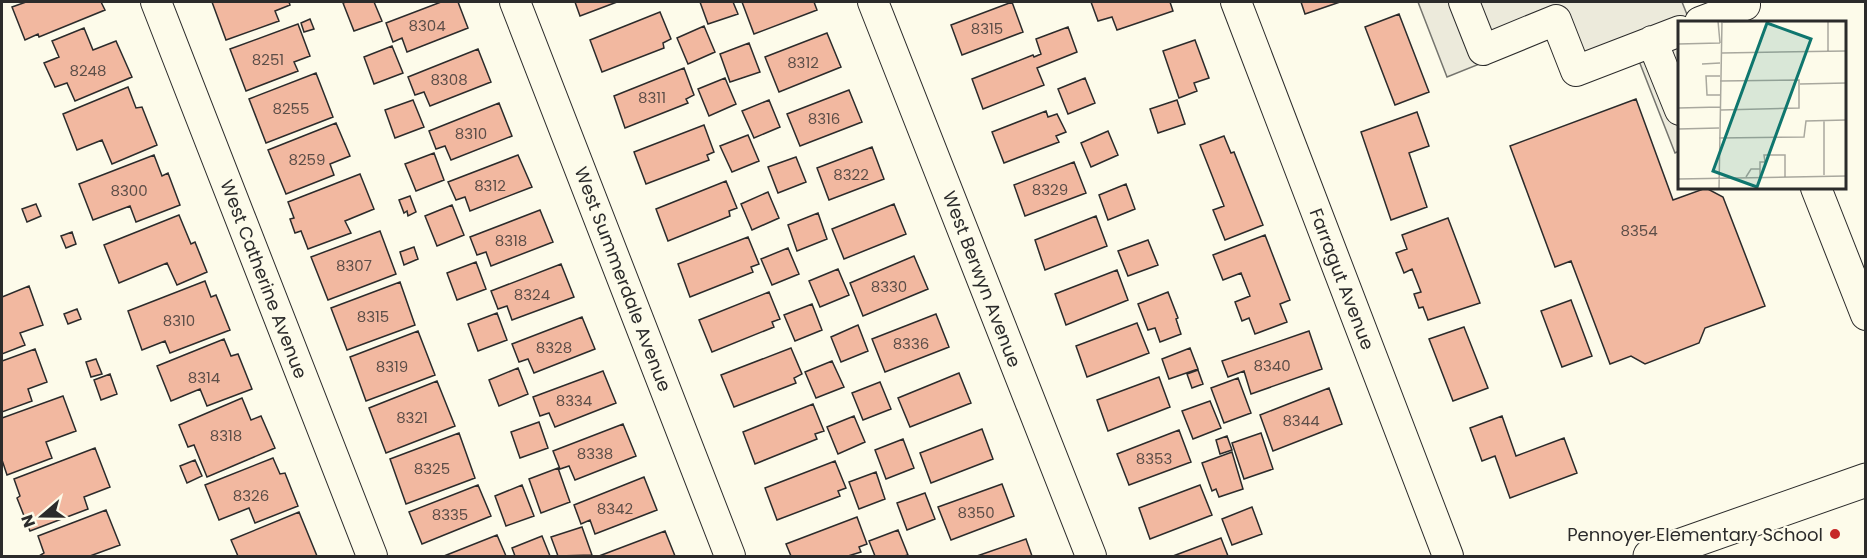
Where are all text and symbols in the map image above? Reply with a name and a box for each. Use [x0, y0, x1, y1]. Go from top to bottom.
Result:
house number: 8304 [408, 15, 446, 36]
house number: 8315 [971, 18, 1003, 39]
inset map [1678, 21, 1846, 189]
house number: 8251 [252, 49, 284, 70]
house number: 8312 [787, 52, 819, 73]
house number: 8248 [70, 60, 107, 81]
house number: 8308 [430, 69, 468, 90]
house number: 8311 [638, 87, 666, 108]
house number: 8255 [273, 98, 309, 119]
house number: 8316 [808, 108, 840, 129]
house number: 8310 [455, 123, 487, 144]
house number: 8259 [289, 149, 325, 170]
street label: West Summerdale Avenue [569, 163, 677, 395]
house number: 8322 [833, 164, 869, 185]
house number: 8312 [474, 175, 506, 196]
street label: West Catherine Avenue [215, 176, 313, 382]
house number: 8329 [1032, 179, 1068, 200]
house number: 8300 [110, 180, 148, 201]
street label: West Berwyn Avenue [937, 187, 1027, 371]
street label: Farragut Avenue [1304, 205, 1380, 353]
house number: 8354 [1620, 220, 1658, 241]
house number: 8318 [495, 230, 527, 251]
house number: 8307 [336, 255, 372, 276]
house number: 8330 [871, 276, 907, 297]
house number: 8324 [514, 284, 550, 305]
house number: 8315 [357, 306, 389, 327]
house number: 8310 [163, 310, 195, 331]
house number: 8336 [893, 333, 929, 354]
house number: 8328 [536, 337, 572, 358]
house number: 8340 [1253, 355, 1291, 376]
house number: 8319 [376, 356, 408, 377]
house number: 8314 [188, 367, 220, 388]
house number: 8334 [556, 390, 592, 411]
house number: 8321 [396, 407, 428, 428]
house number: 8344 [1282, 410, 1320, 431]
house number: 8318 [210, 425, 242, 446]
house number: 8338 [577, 443, 613, 464]
house number: 8353 [1136, 448, 1172, 469]
house number: 8325 [414, 458, 450, 479]
house number: 8326 [233, 485, 269, 506]
north arrow [12, 486, 72, 546]
house number: 8342 [597, 498, 633, 519]
house number: 8350 [957, 502, 995, 523]
house number: 8335 [432, 504, 468, 525]
text: N [16, 511, 41, 531]
place label: Pennoyer Elementary School [1567, 522, 1823, 547]
marker: Pennoyer Elementary School [1828, 527, 1842, 541]

